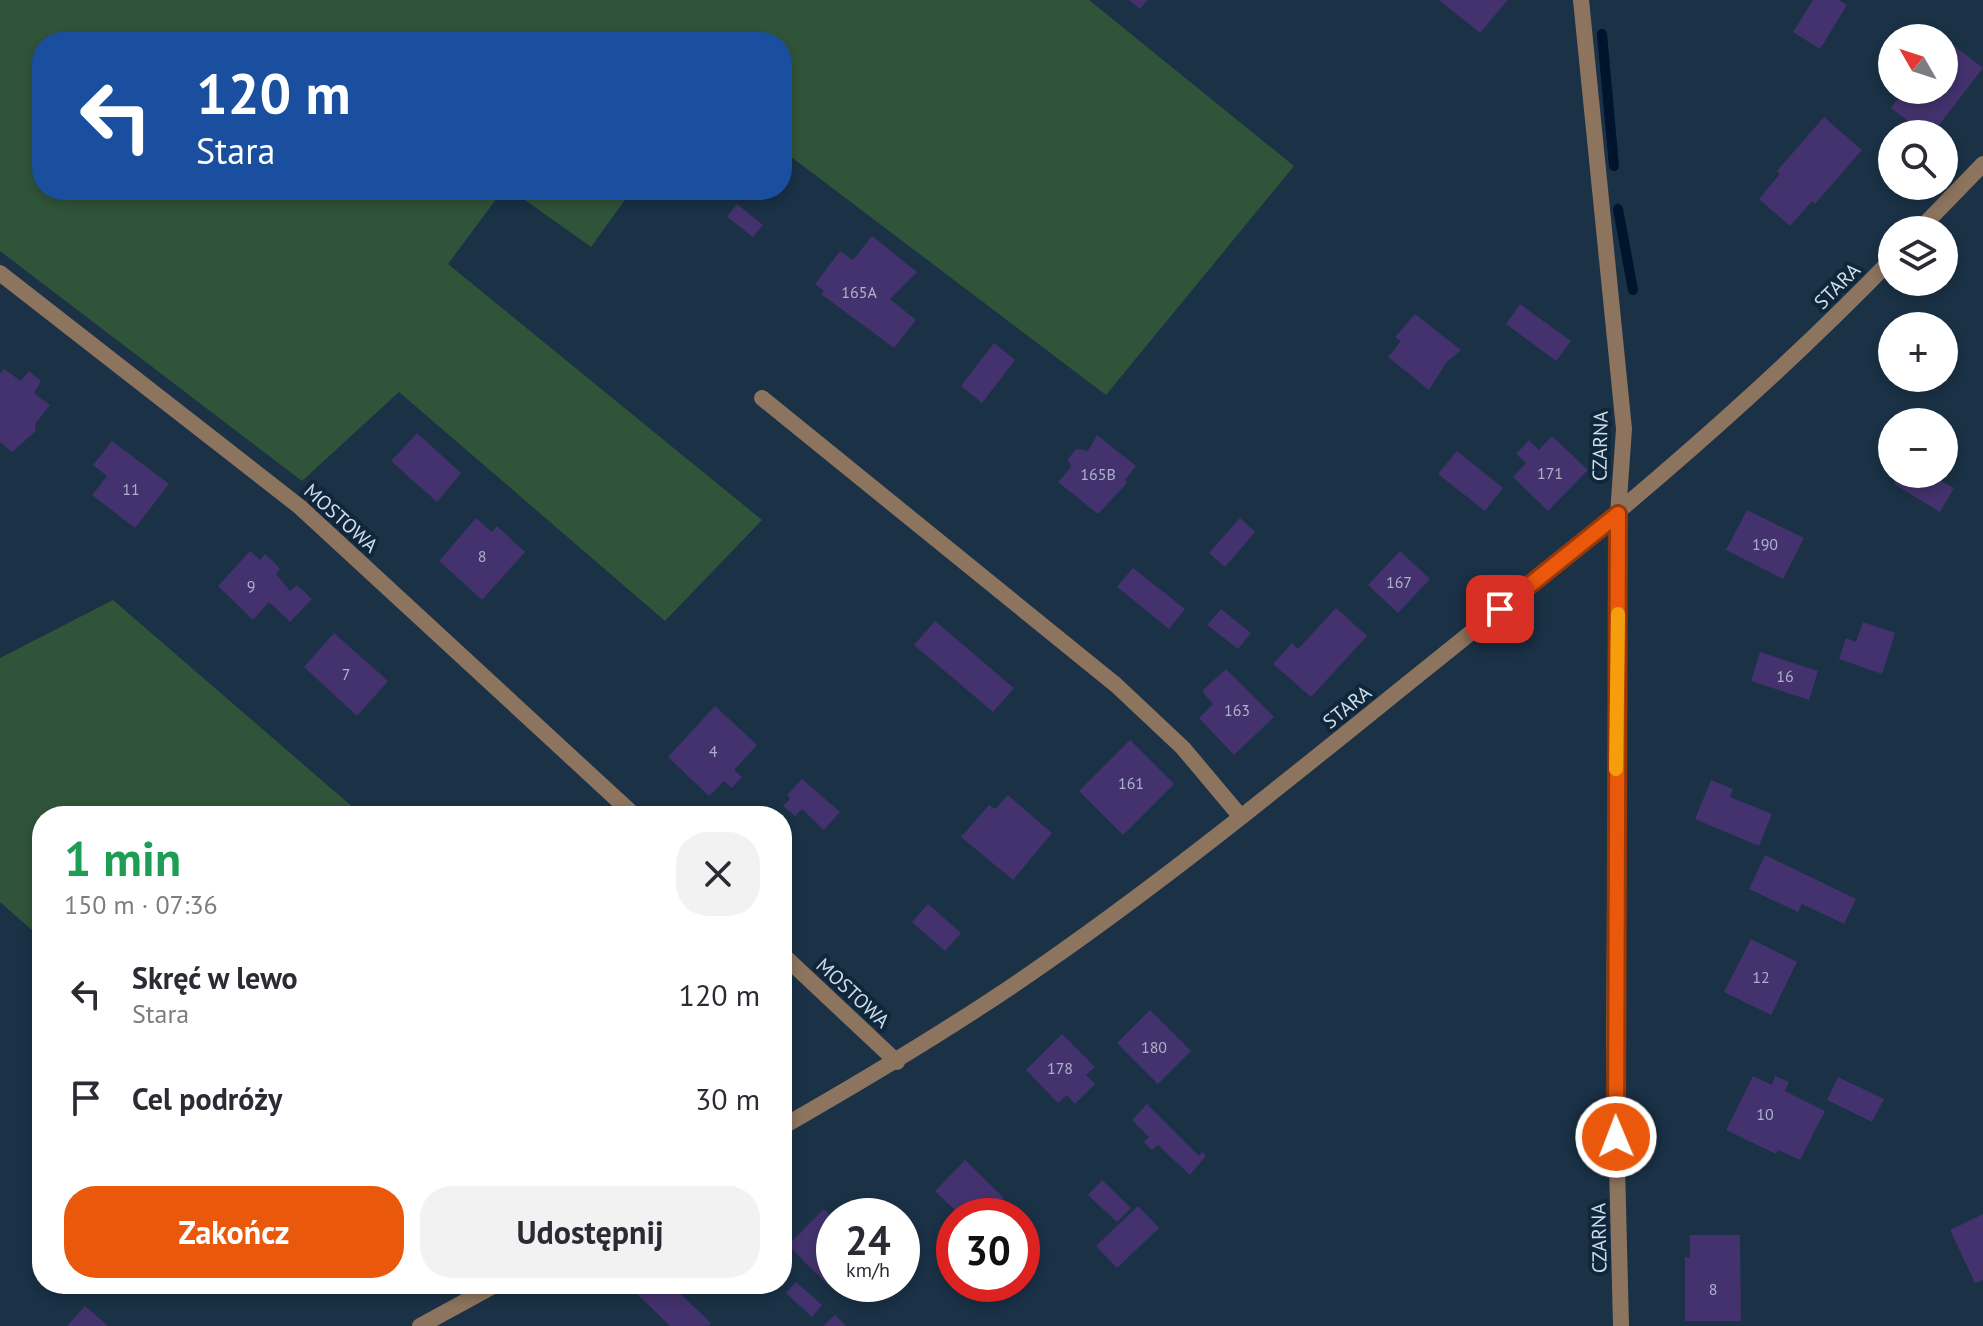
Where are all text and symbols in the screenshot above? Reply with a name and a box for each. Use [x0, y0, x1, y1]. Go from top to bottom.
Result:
north arrow [1878, 24, 1958, 104]
map controls [1878, 24, 1958, 488]
text: 120 m [196, 57, 351, 129]
icon: left [64, 64, 168, 168]
button: search [1878, 120, 1958, 200]
text: Stara [196, 127, 275, 174]
button: layers [1878, 216, 1958, 296]
street label: STARA [1808, 257, 1866, 315]
house number: 165A [841, 282, 877, 302]
button: + [1878, 312, 1958, 392]
button: − [1878, 408, 1958, 488]
street label: CZARNA [1586, 410, 1614, 481]
house number: 171 [1537, 463, 1563, 483]
house number: 165B [1080, 464, 1116, 484]
street label: MOSTOWA [298, 478, 384, 558]
house number: 11 [122, 479, 140, 499]
house number: 190 [1752, 534, 1778, 554]
house number: 8 [478, 546, 486, 566]
house number: 167 [1386, 572, 1412, 592]
pin [1466, 575, 1534, 643]
house number: 9 [247, 576, 255, 596]
icon: arrive [1478, 587, 1522, 631]
house number: 7 [342, 664, 350, 684]
house number: 16 [1776, 666, 1794, 686]
street label: STARA [1317, 679, 1377, 734]
house number: 163 [1224, 700, 1250, 720]
house number: 4 [709, 741, 718, 761]
house number: 161 [1118, 773, 1144, 793]
text: 1 min [64, 827, 181, 889]
button: close [676, 832, 760, 916]
text: 150 m · 07:36 [64, 888, 218, 921]
street label: MOSTOWA [811, 952, 895, 1034]
text: Skręć w lewo [132, 958, 298, 997]
house number: 12 [1752, 967, 1770, 987]
icon: left [64, 972, 108, 1016]
text: 120 m [679, 975, 760, 1014]
text: Stara [132, 997, 189, 1030]
house number: 180 [1141, 1037, 1167, 1057]
house number: 178 [1047, 1058, 1073, 1078]
icon: arrive [64, 1076, 108, 1120]
text: Cel podróży [132, 1079, 282, 1118]
text: 30 m [695, 1079, 760, 1118]
position arrow [1574, 1095, 1658, 1179]
house number: 10 [1756, 1104, 1774, 1124]
button: Zakończ [64, 1186, 404, 1278]
button: Udostępnij [420, 1186, 760, 1278]
speed limit sign: 30 [936, 1198, 1040, 1302]
street label: CZARNA [1585, 1202, 1613, 1273]
text: 24 [845, 1214, 891, 1266]
text: km/h [846, 1257, 890, 1283]
house number: 8 [1709, 1279, 1717, 1299]

